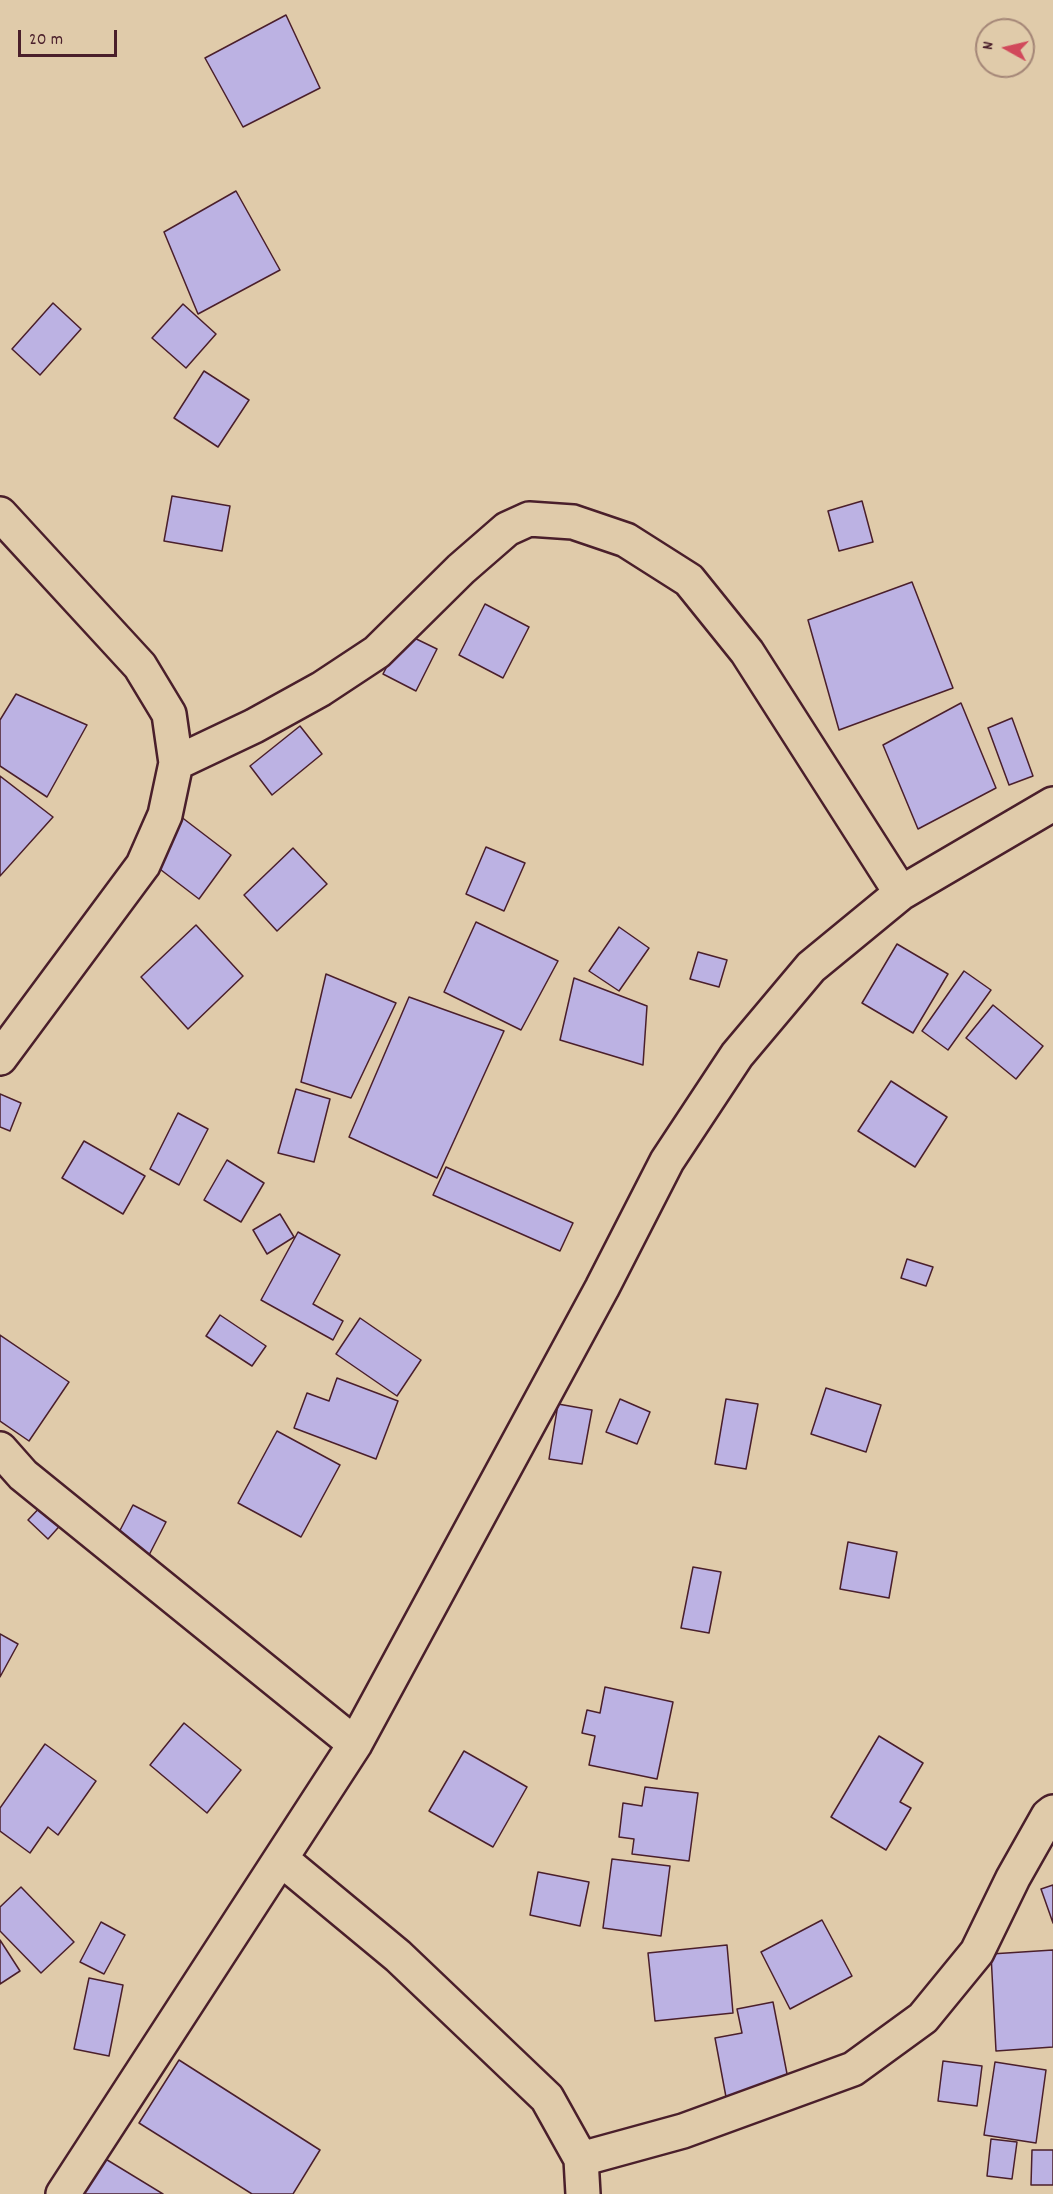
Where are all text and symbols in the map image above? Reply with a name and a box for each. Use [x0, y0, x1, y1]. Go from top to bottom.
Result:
scale bar [21, 18, 120, 56]
north arrow [975, 18, 1035, 78]
text: 20 m [29, 28, 63, 53]
text: N [977, 40, 1001, 51]

